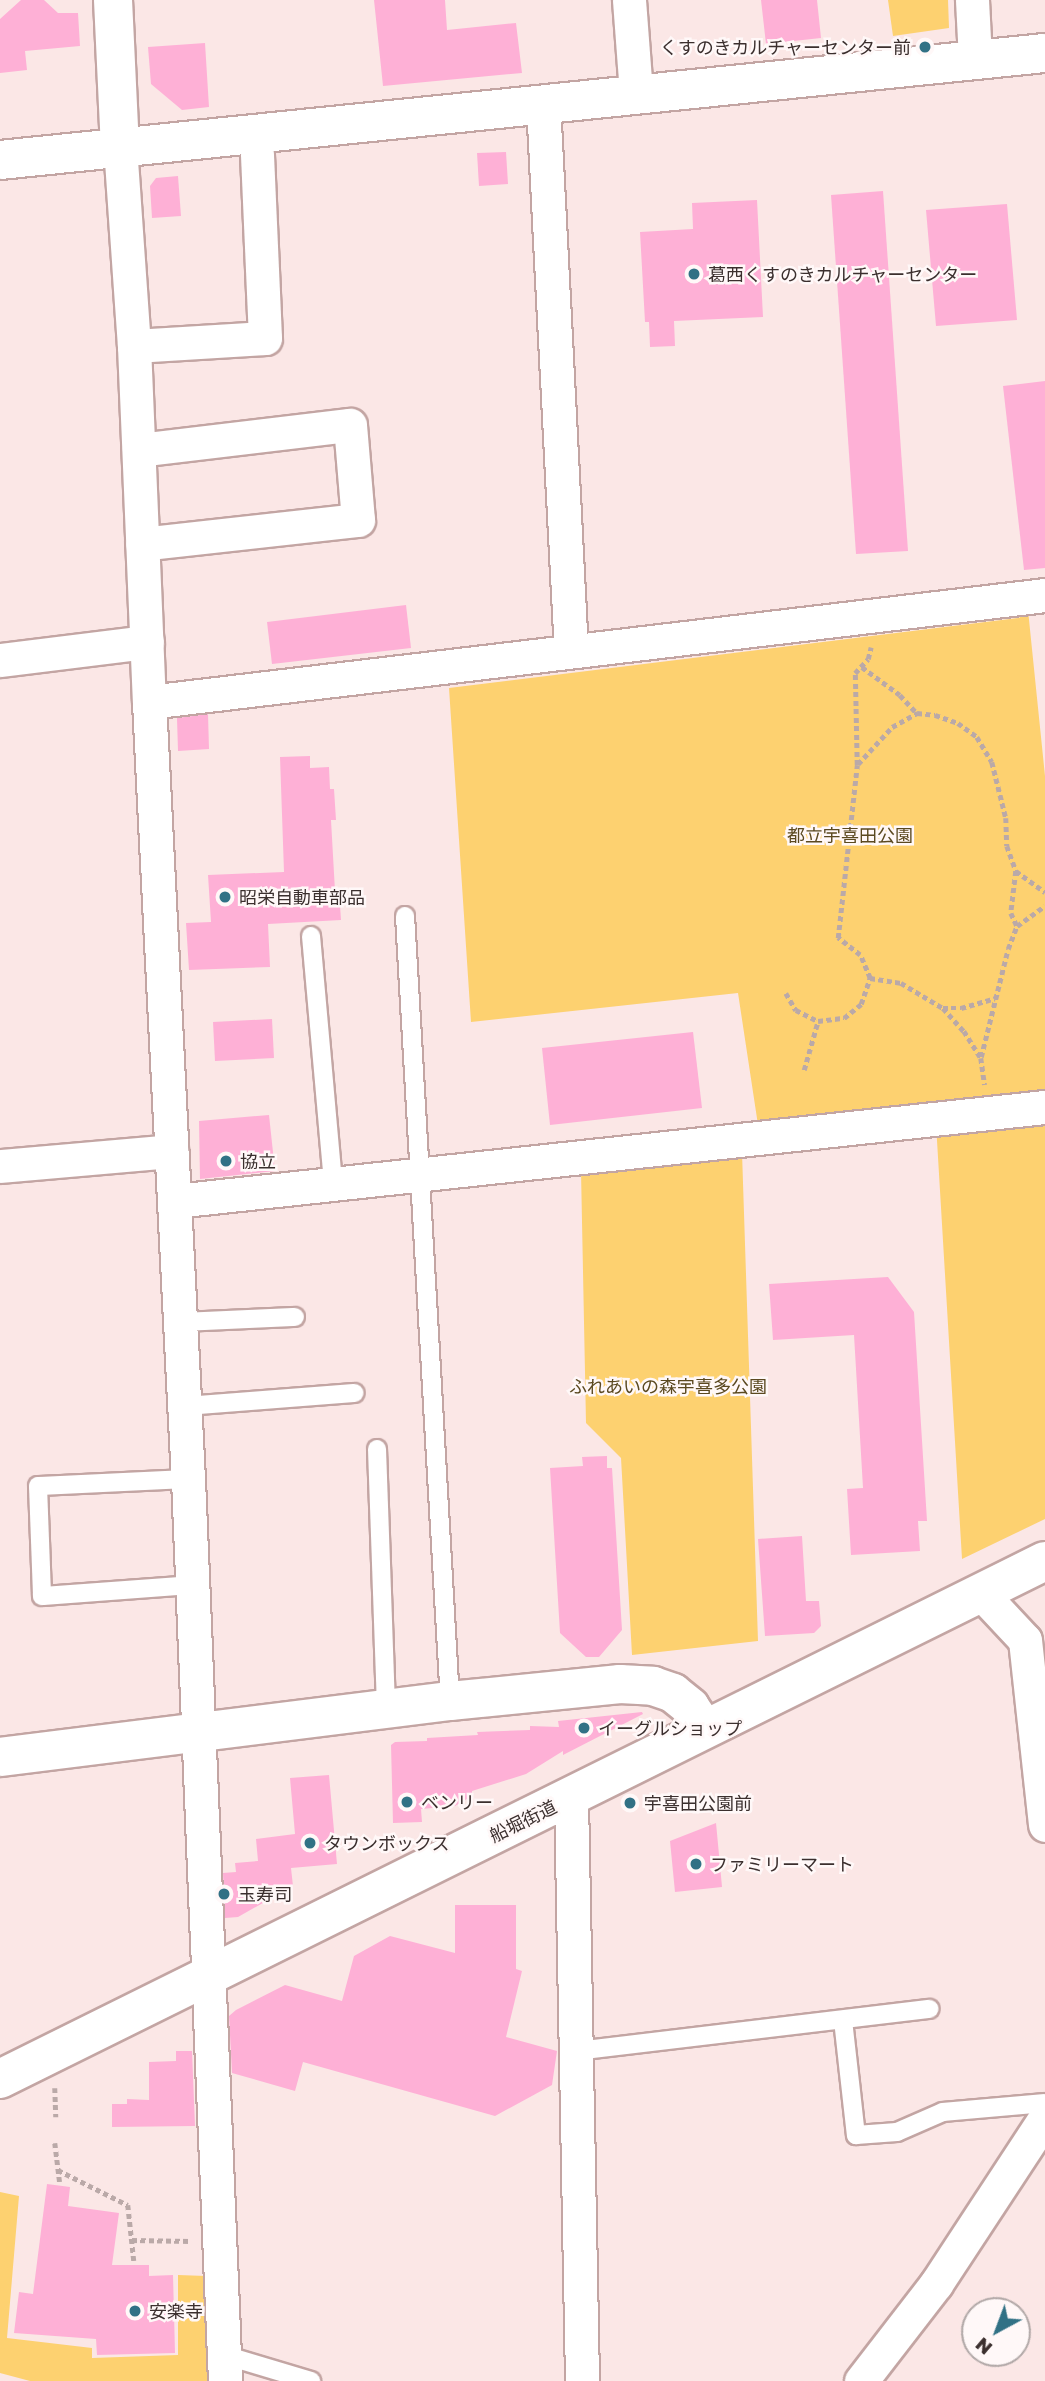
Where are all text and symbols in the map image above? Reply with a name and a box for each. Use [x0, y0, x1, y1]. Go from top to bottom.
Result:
place label: くすのきカルチャーセンター前 [659, 36, 911, 58]
marker: くすのきカルチャーセンター前 [917, 39, 933, 55]
place label: 葛西くすのきカルチャーセンター [708, 263, 978, 285]
marker: 葛西くすのきカルチャーセンター [686, 266, 702, 282]
park label: 都立宇喜田公園 [787, 824, 913, 846]
place label: 昭栄自動車部品 [239, 886, 365, 908]
marker: 昭栄自動車部品 [217, 889, 233, 905]
place label: 協立 [240, 1150, 276, 1172]
marker: 協立 [218, 1153, 234, 1169]
park label: ふれあいの森宇喜多公園 [569, 1375, 767, 1397]
place label: イーグルショップ [598, 1717, 742, 1739]
marker: イーグルショップ [576, 1720, 592, 1736]
place label: ベンリー [421, 1791, 493, 1813]
place label: 宇喜田公園前 [644, 1792, 752, 1814]
marker: ベンリー [399, 1794, 415, 1810]
marker: 宇喜田公園前 [622, 1795, 638, 1811]
street label: 船堀街道 [486, 1796, 560, 1846]
place label: タウンボックス [324, 1832, 450, 1854]
marker: タウンボックス [302, 1835, 318, 1851]
place label: ファミリーマート [710, 1853, 854, 1875]
marker: ファミリーマート [688, 1856, 704, 1872]
place label: 玉寿司 [238, 1883, 292, 1905]
marker: 玉寿司 [216, 1886, 232, 1902]
north arrow [961, 2297, 1031, 2367]
place label: 安楽寺 [149, 2300, 203, 2322]
marker: 安楽寺 [127, 2303, 143, 2319]
text: N [970, 2333, 996, 2360]

